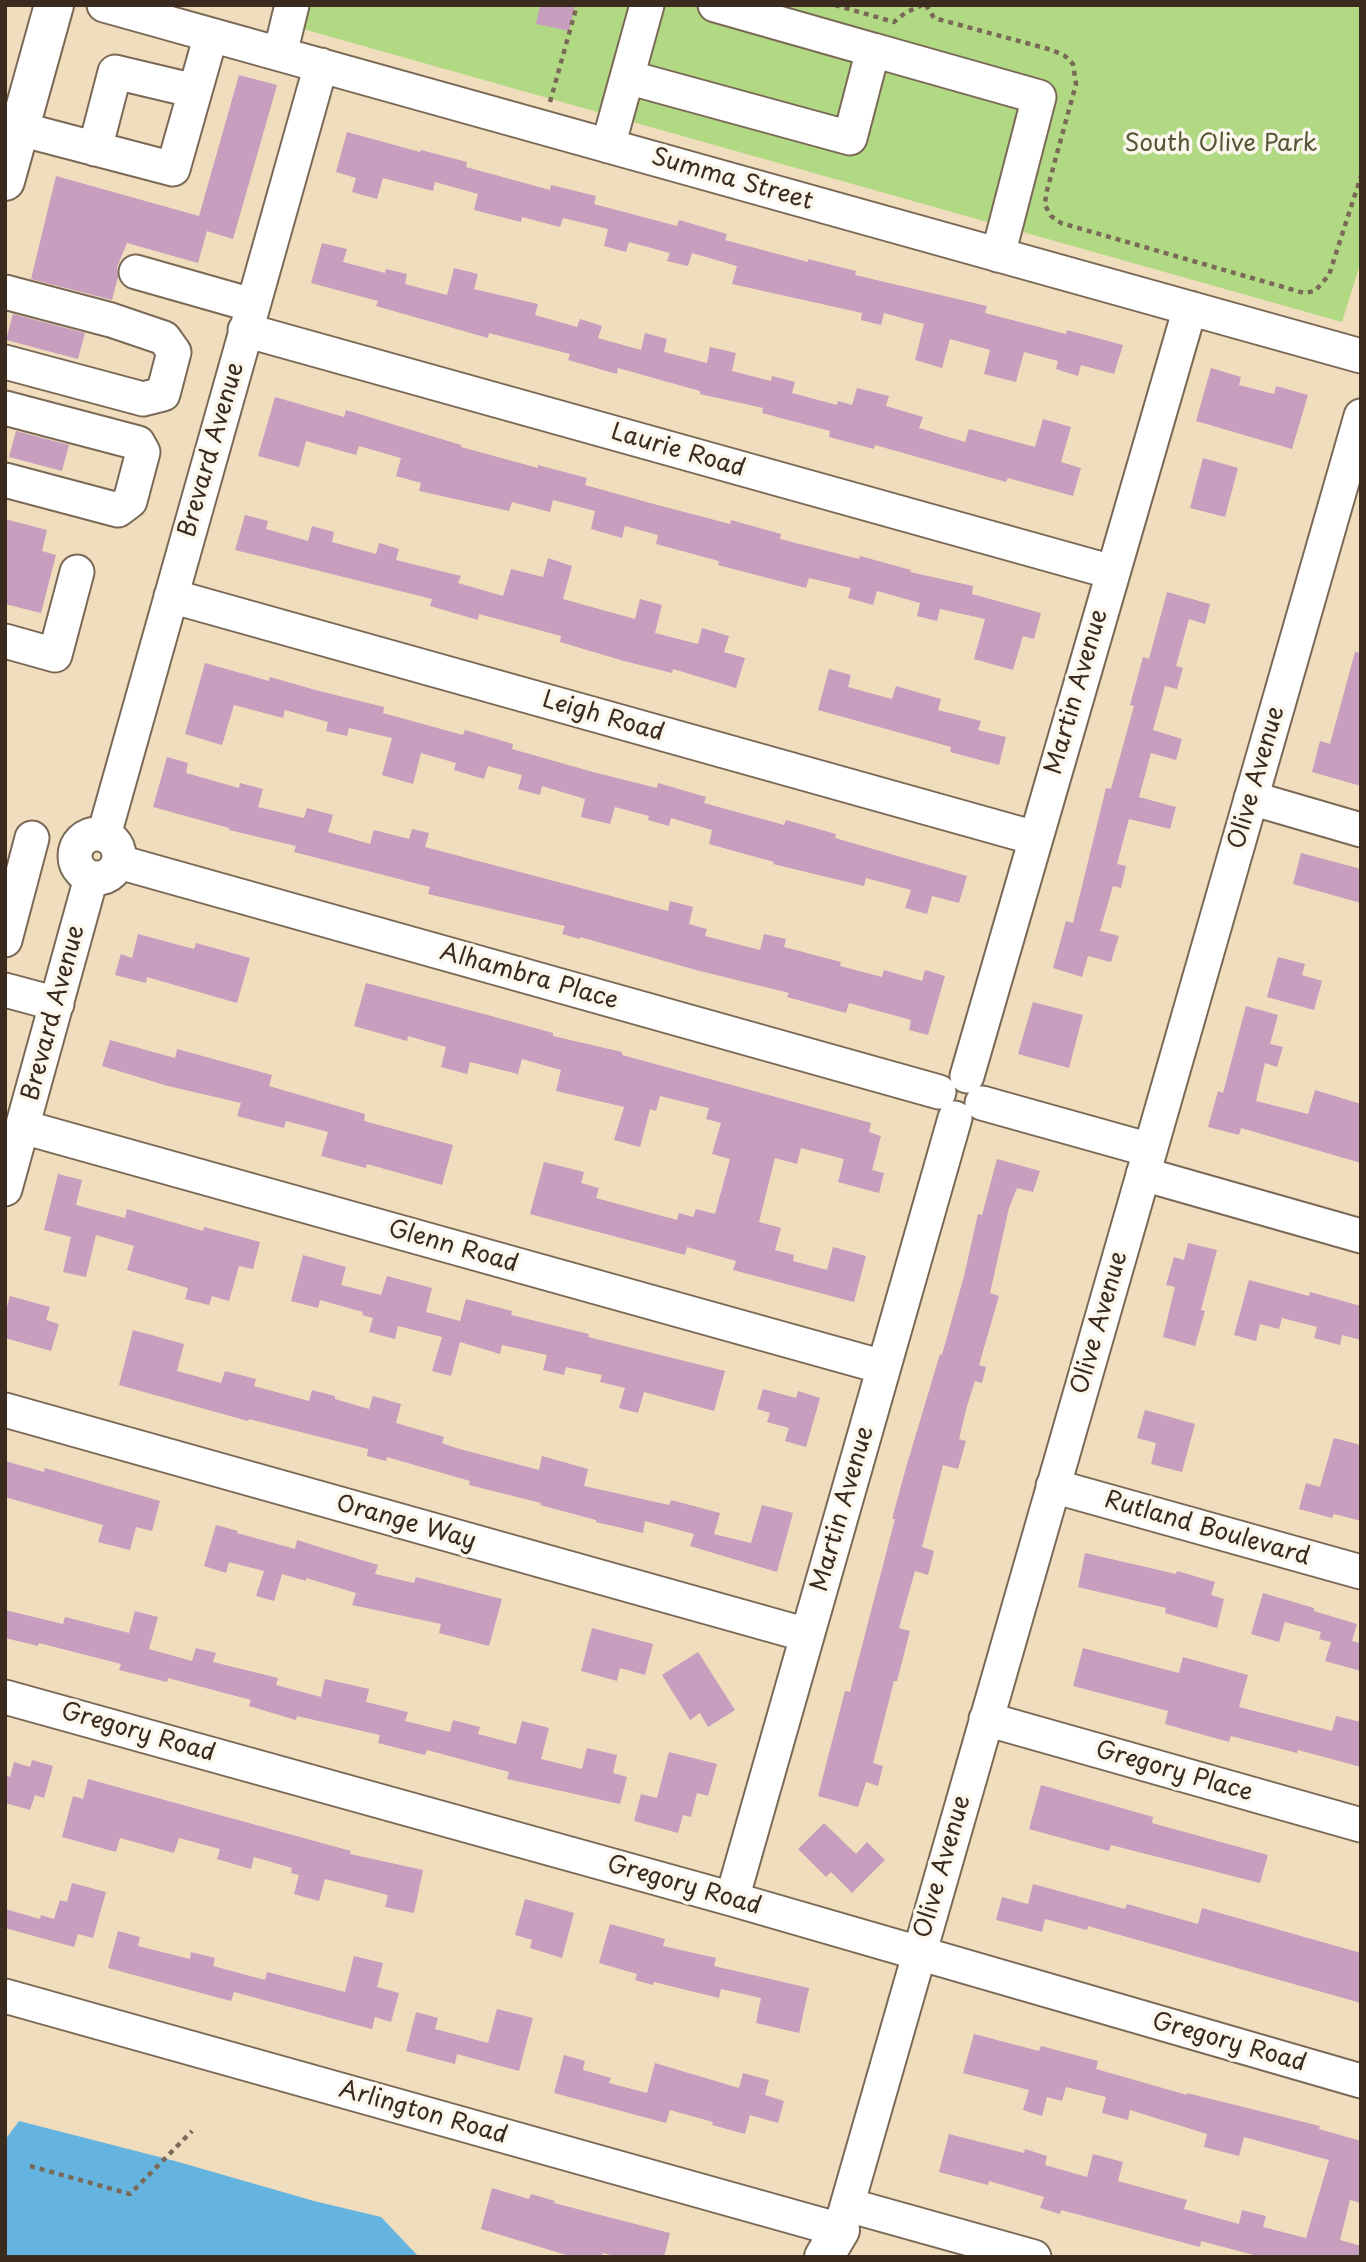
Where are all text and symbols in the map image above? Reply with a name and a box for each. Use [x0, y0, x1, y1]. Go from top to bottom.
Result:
park label: South Olive Park [1125, 130, 1317, 158]
street label: Summa Street [648, 143, 816, 217]
street label: Brevard Avenue [173, 359, 251, 541]
street label: Laurie Road [608, 418, 748, 484]
street label: Martin Avenue [1040, 606, 1114, 778]
street label: Leigh Road [539, 686, 667, 748]
street label: Olive Avenue [1223, 703, 1291, 853]
street label: Brevard Avenue [17, 922, 91, 1104]
street label: Alhambra Place [437, 938, 621, 1016]
street label: Glenn Road [385, 1215, 521, 1279]
street label: Olive Avenue [1066, 1248, 1134, 1398]
street label: Martin Avenue [806, 1423, 880, 1595]
street label: Rutland Boulevard [1101, 1486, 1313, 1572]
street label: Orange Way [333, 1489, 479, 1557]
street label: Gregory Road [58, 1697, 218, 1769]
street label: Gregory Place [1092, 1736, 1256, 1808]
street label: Olive Avenue [909, 1792, 977, 1942]
street label: Gregory Road [604, 1850, 764, 1922]
street label: Gregory Road [1149, 2007, 1309, 2079]
street label: Arlington Road [336, 2075, 510, 2151]

